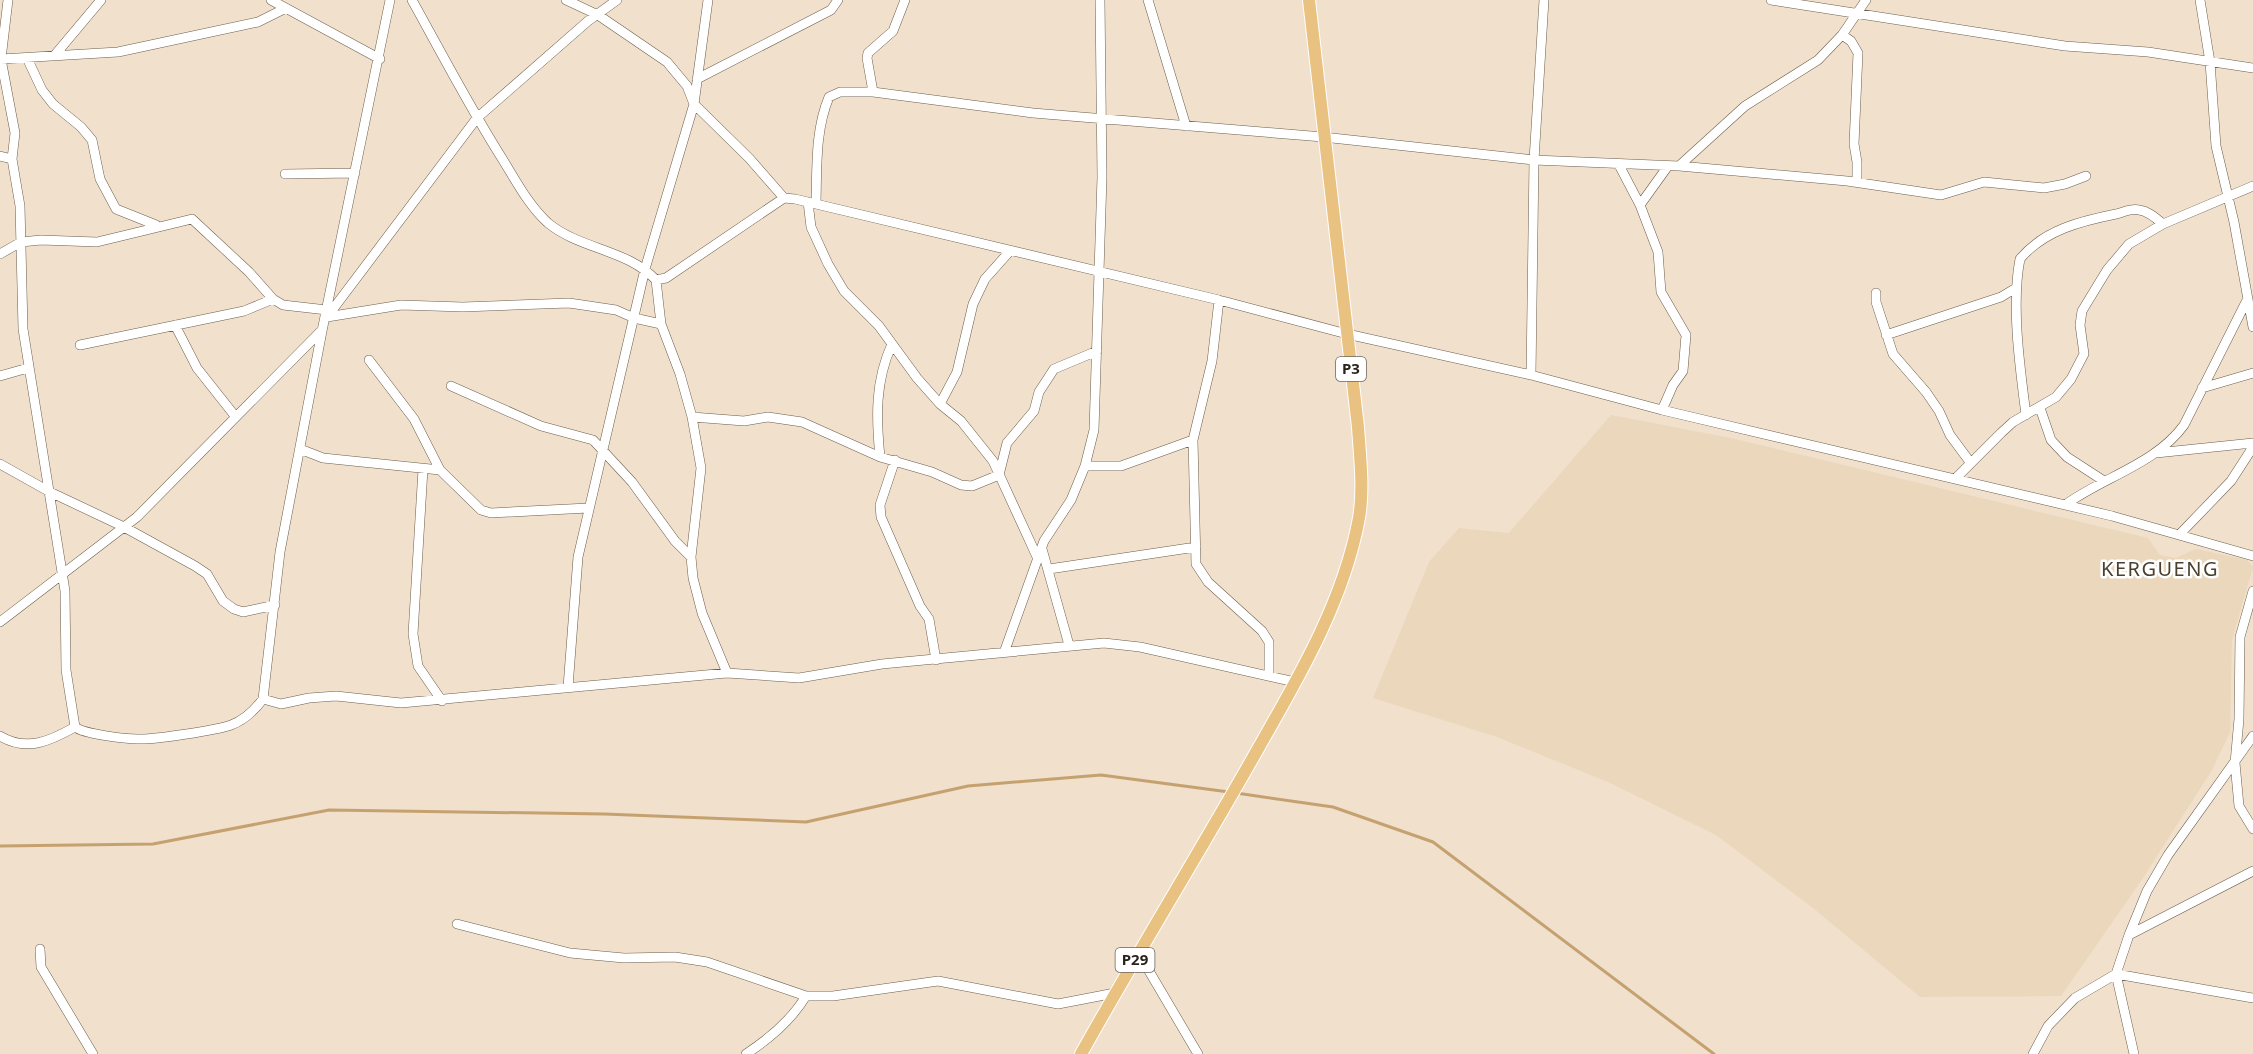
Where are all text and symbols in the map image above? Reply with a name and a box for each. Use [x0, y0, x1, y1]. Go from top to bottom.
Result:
road number: P3 [1336, 357, 1366, 381]
district label: KERGUENG [2101, 555, 2219, 582]
road number: P29 [1116, 948, 1154, 972]

